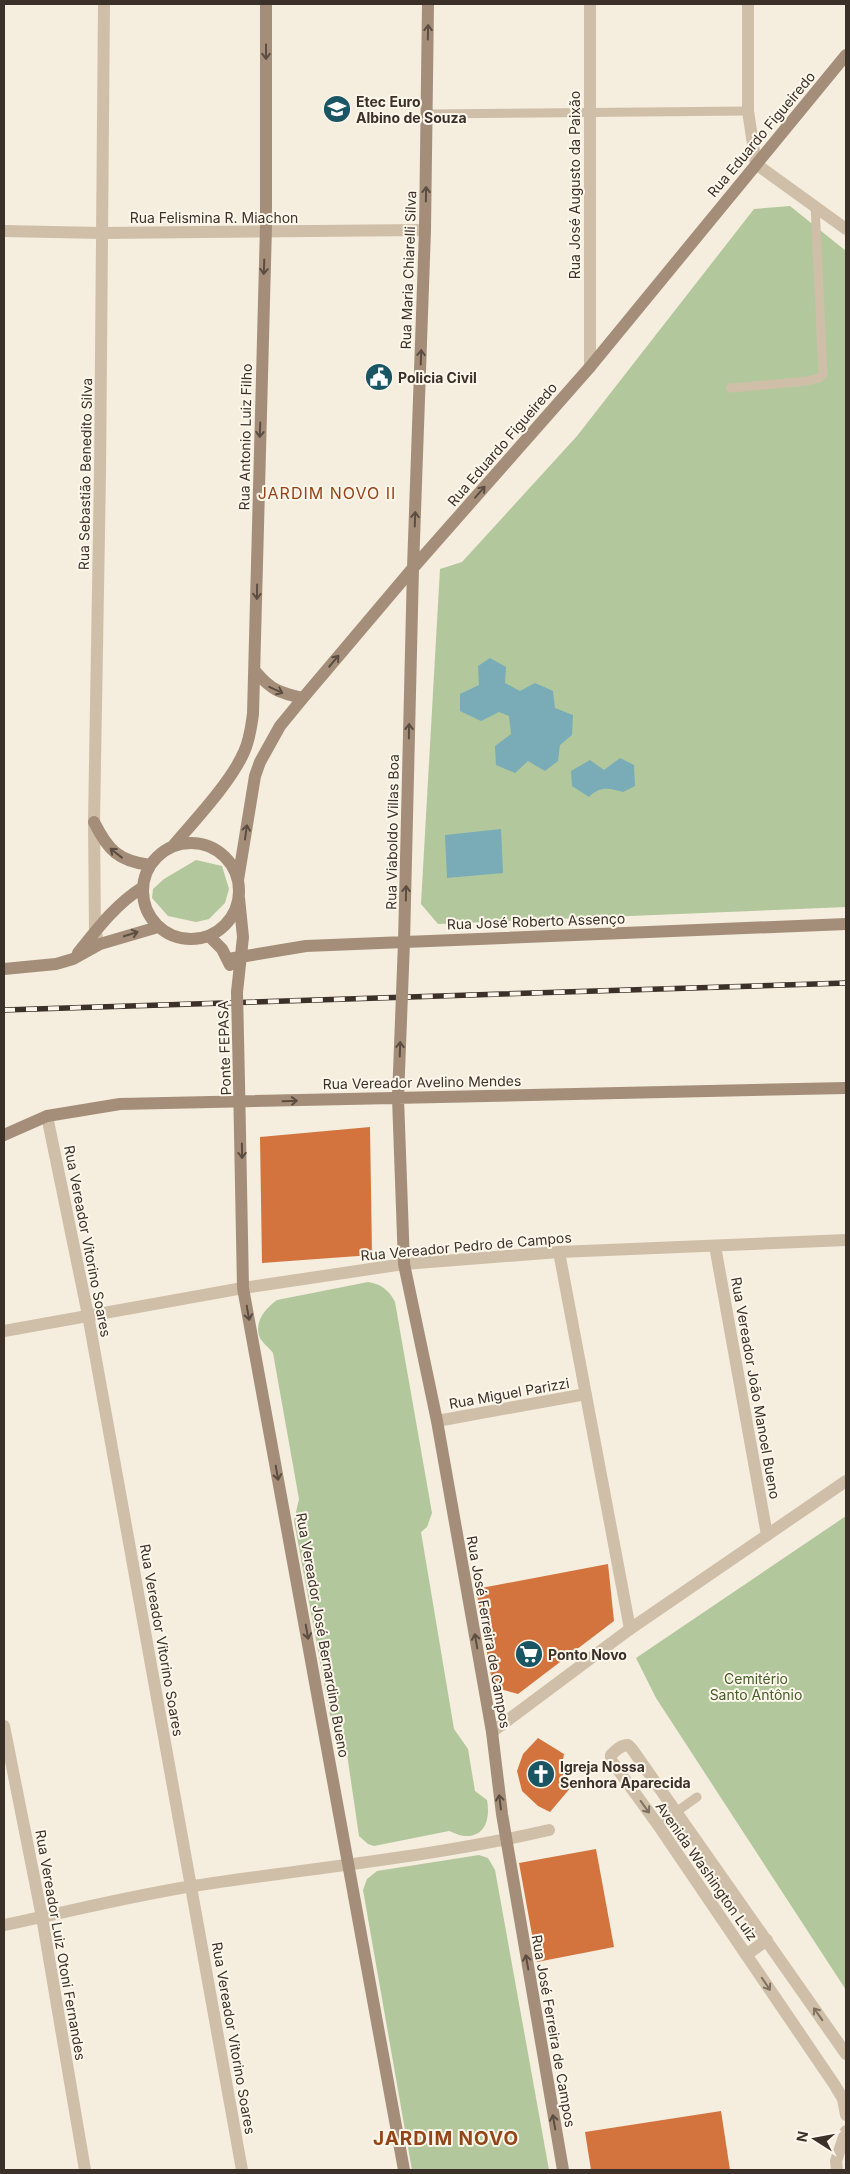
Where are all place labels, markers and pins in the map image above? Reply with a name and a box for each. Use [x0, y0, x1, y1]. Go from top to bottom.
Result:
place label: Etec Euro Albino de Souza [356, 93, 467, 126]
school or university icon: Etec Euro Albino de Souza [322, 94, 352, 124]
public building icon: Policia Civil [364, 362, 394, 392]
place label: Policia Civil [398, 369, 477, 386]
supermarket icon: Ponto Novo [514, 1639, 544, 1669]
place label: Ponto Novo [548, 1646, 627, 1663]
place label: Igreja Nossa Senhora Aparecida [560, 1758, 691, 1791]
church icon: Igreja Nossa Senhora Aparecida [526, 1759, 556, 1789]

